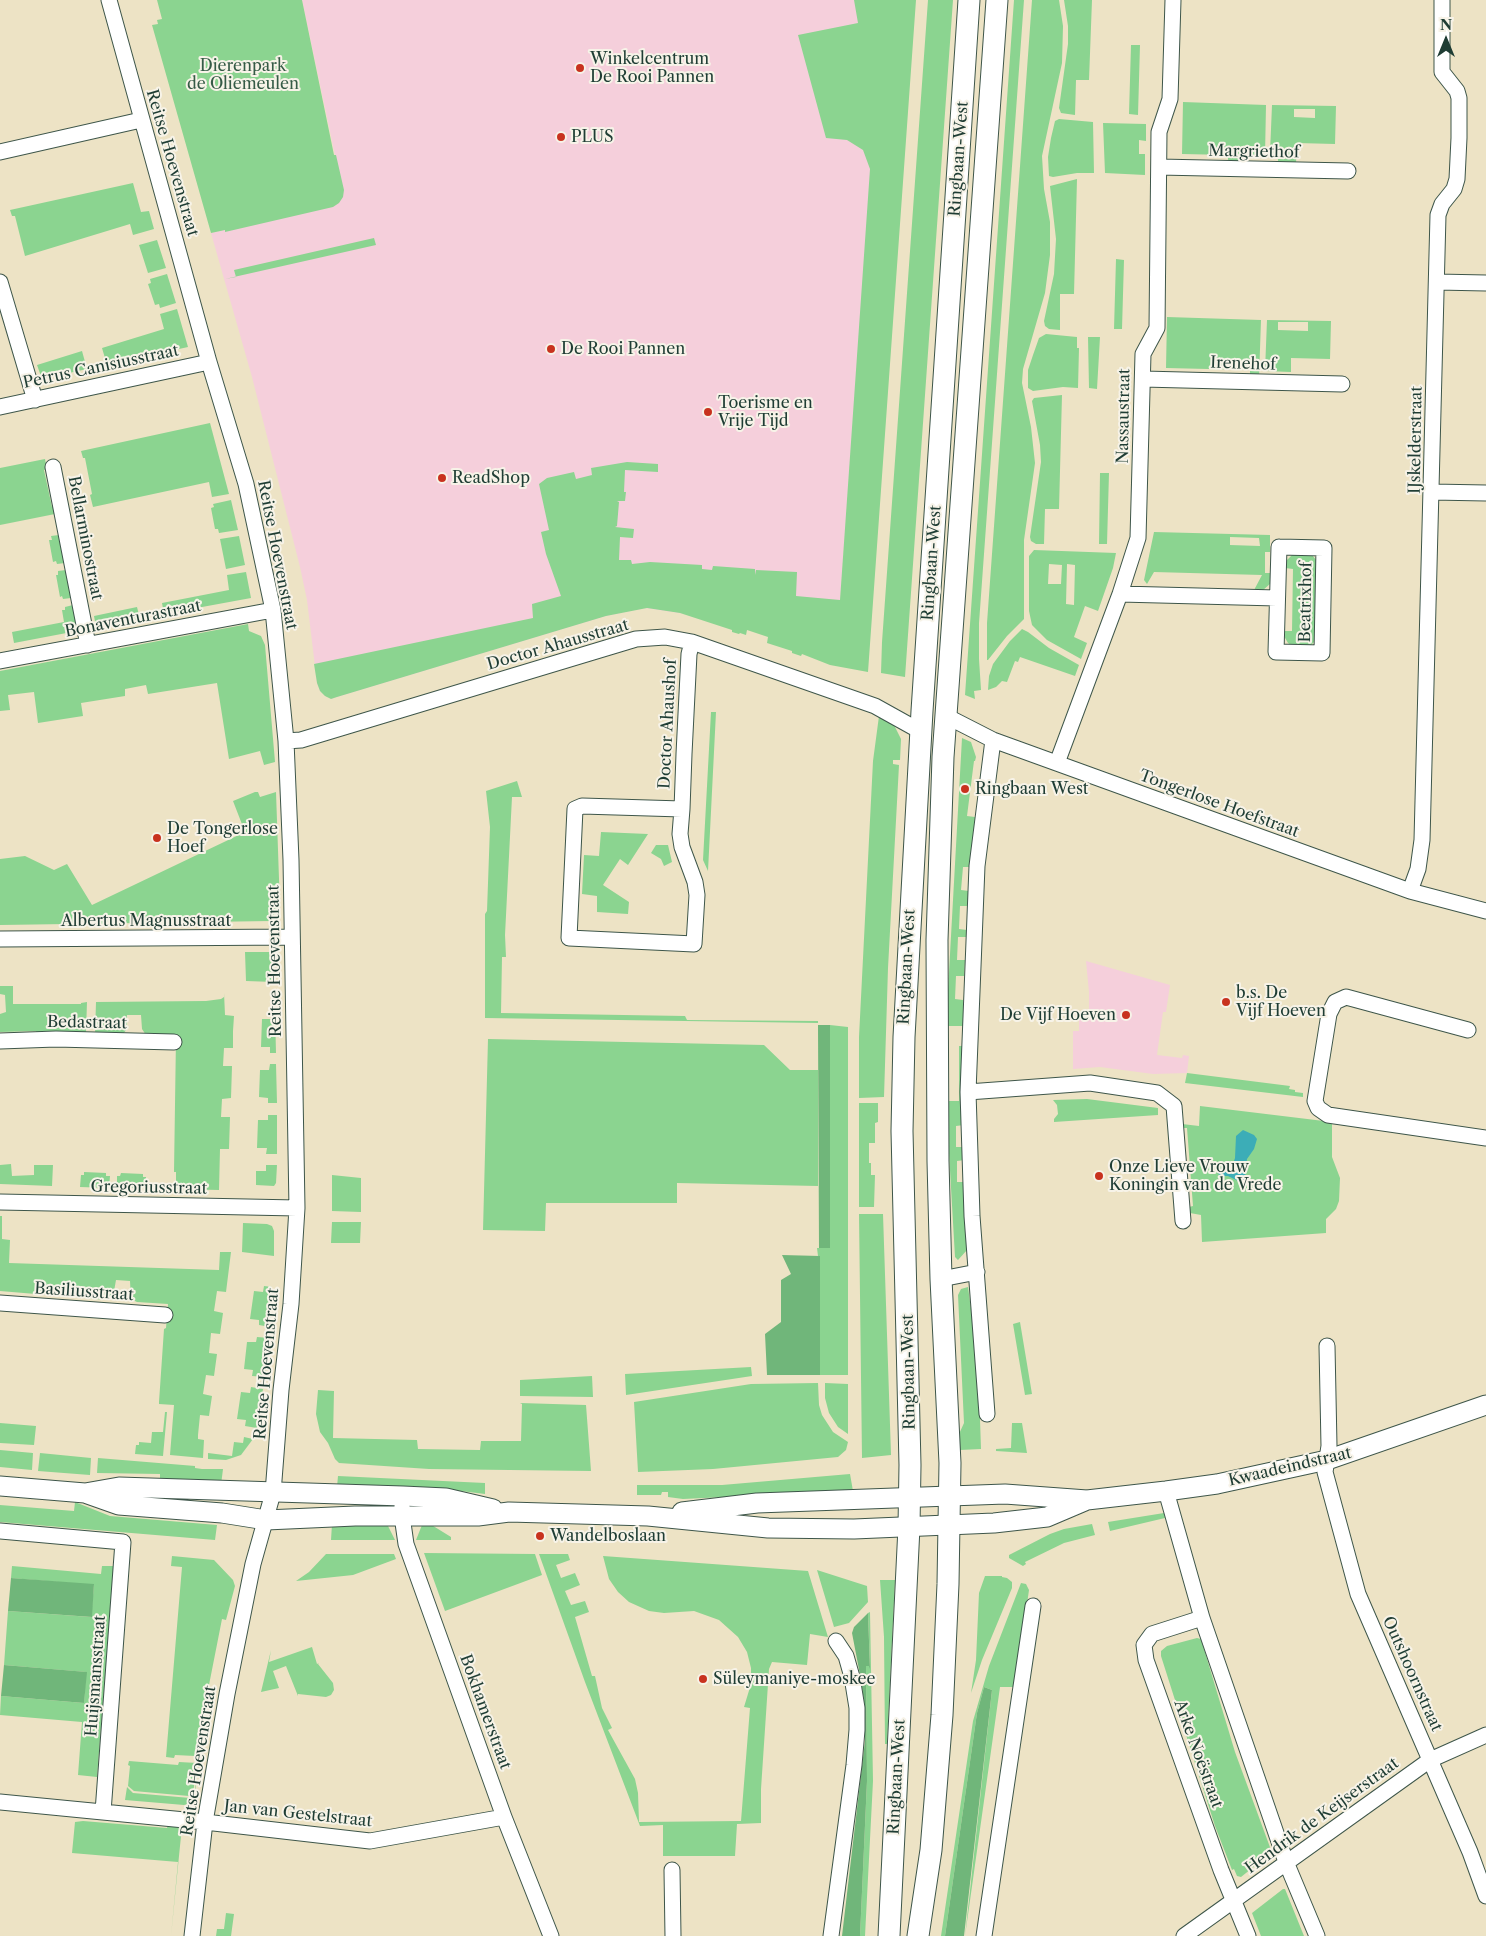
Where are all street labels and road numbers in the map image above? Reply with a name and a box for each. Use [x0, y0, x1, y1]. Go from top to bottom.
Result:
street label: Reitse Hoevenstraat [142, 87, 202, 239]
street label: Ringbaan-West [945, 101, 973, 217]
street label: Margriethof [1208, 142, 1300, 162]
street label: Petrus Canisiusstraat [21, 341, 181, 393]
street label: Irenehof [1210, 353, 1276, 375]
street label: Nassaustraat [1114, 368, 1134, 464]
street label: IJskelderstraat [1405, 386, 1427, 494]
street label: Bellarminostraat [64, 474, 106, 602]
street label: Reitse Hoevenstraat [253, 479, 301, 631]
street label: Ringbaan-West [918, 505, 946, 621]
street label: Beatrixhof [1296, 562, 1316, 642]
street label: Bonaventurastraat [63, 596, 203, 642]
street label: Doctor Ahausstraat [485, 616, 631, 674]
street label: Doctor Ahaushof [655, 658, 681, 790]
street label: Tongerlose Hoefstraat [1136, 766, 1302, 842]
street label: Reitse Hoevenstraat [264, 885, 286, 1037]
street label: Ringbaan-West [894, 909, 920, 1025]
street label: Albertus Magnusstraat [61, 911, 231, 931]
street label: Bedastraat [47, 1013, 127, 1033]
street label: Gregoriusstraat [90, 1177, 208, 1199]
street label: Basiliusstraat [34, 1279, 134, 1305]
street label: Reitse Hoevenstraat [251, 1287, 283, 1441]
street label: Ringbaan-West [898, 1314, 920, 1430]
street label: Kwaadeindstraat [1227, 1444, 1353, 1490]
street label: Outshoornstraat [1378, 1614, 1446, 1734]
street label: Huijsmansstraat [82, 1615, 110, 1737]
street label: Bokhamerstraat [455, 1652, 515, 1772]
street label: Reitse Hoevenstraat [178, 1684, 220, 1838]
street label: Arke Noëstraat [1170, 1697, 1226, 1811]
street label: Ringbaan-West [884, 1719, 910, 1835]
street label: Hendrik de Keijserstraat [1242, 1754, 1402, 1878]
street label: Jan van Gestelstraat [223, 1797, 373, 1831]

